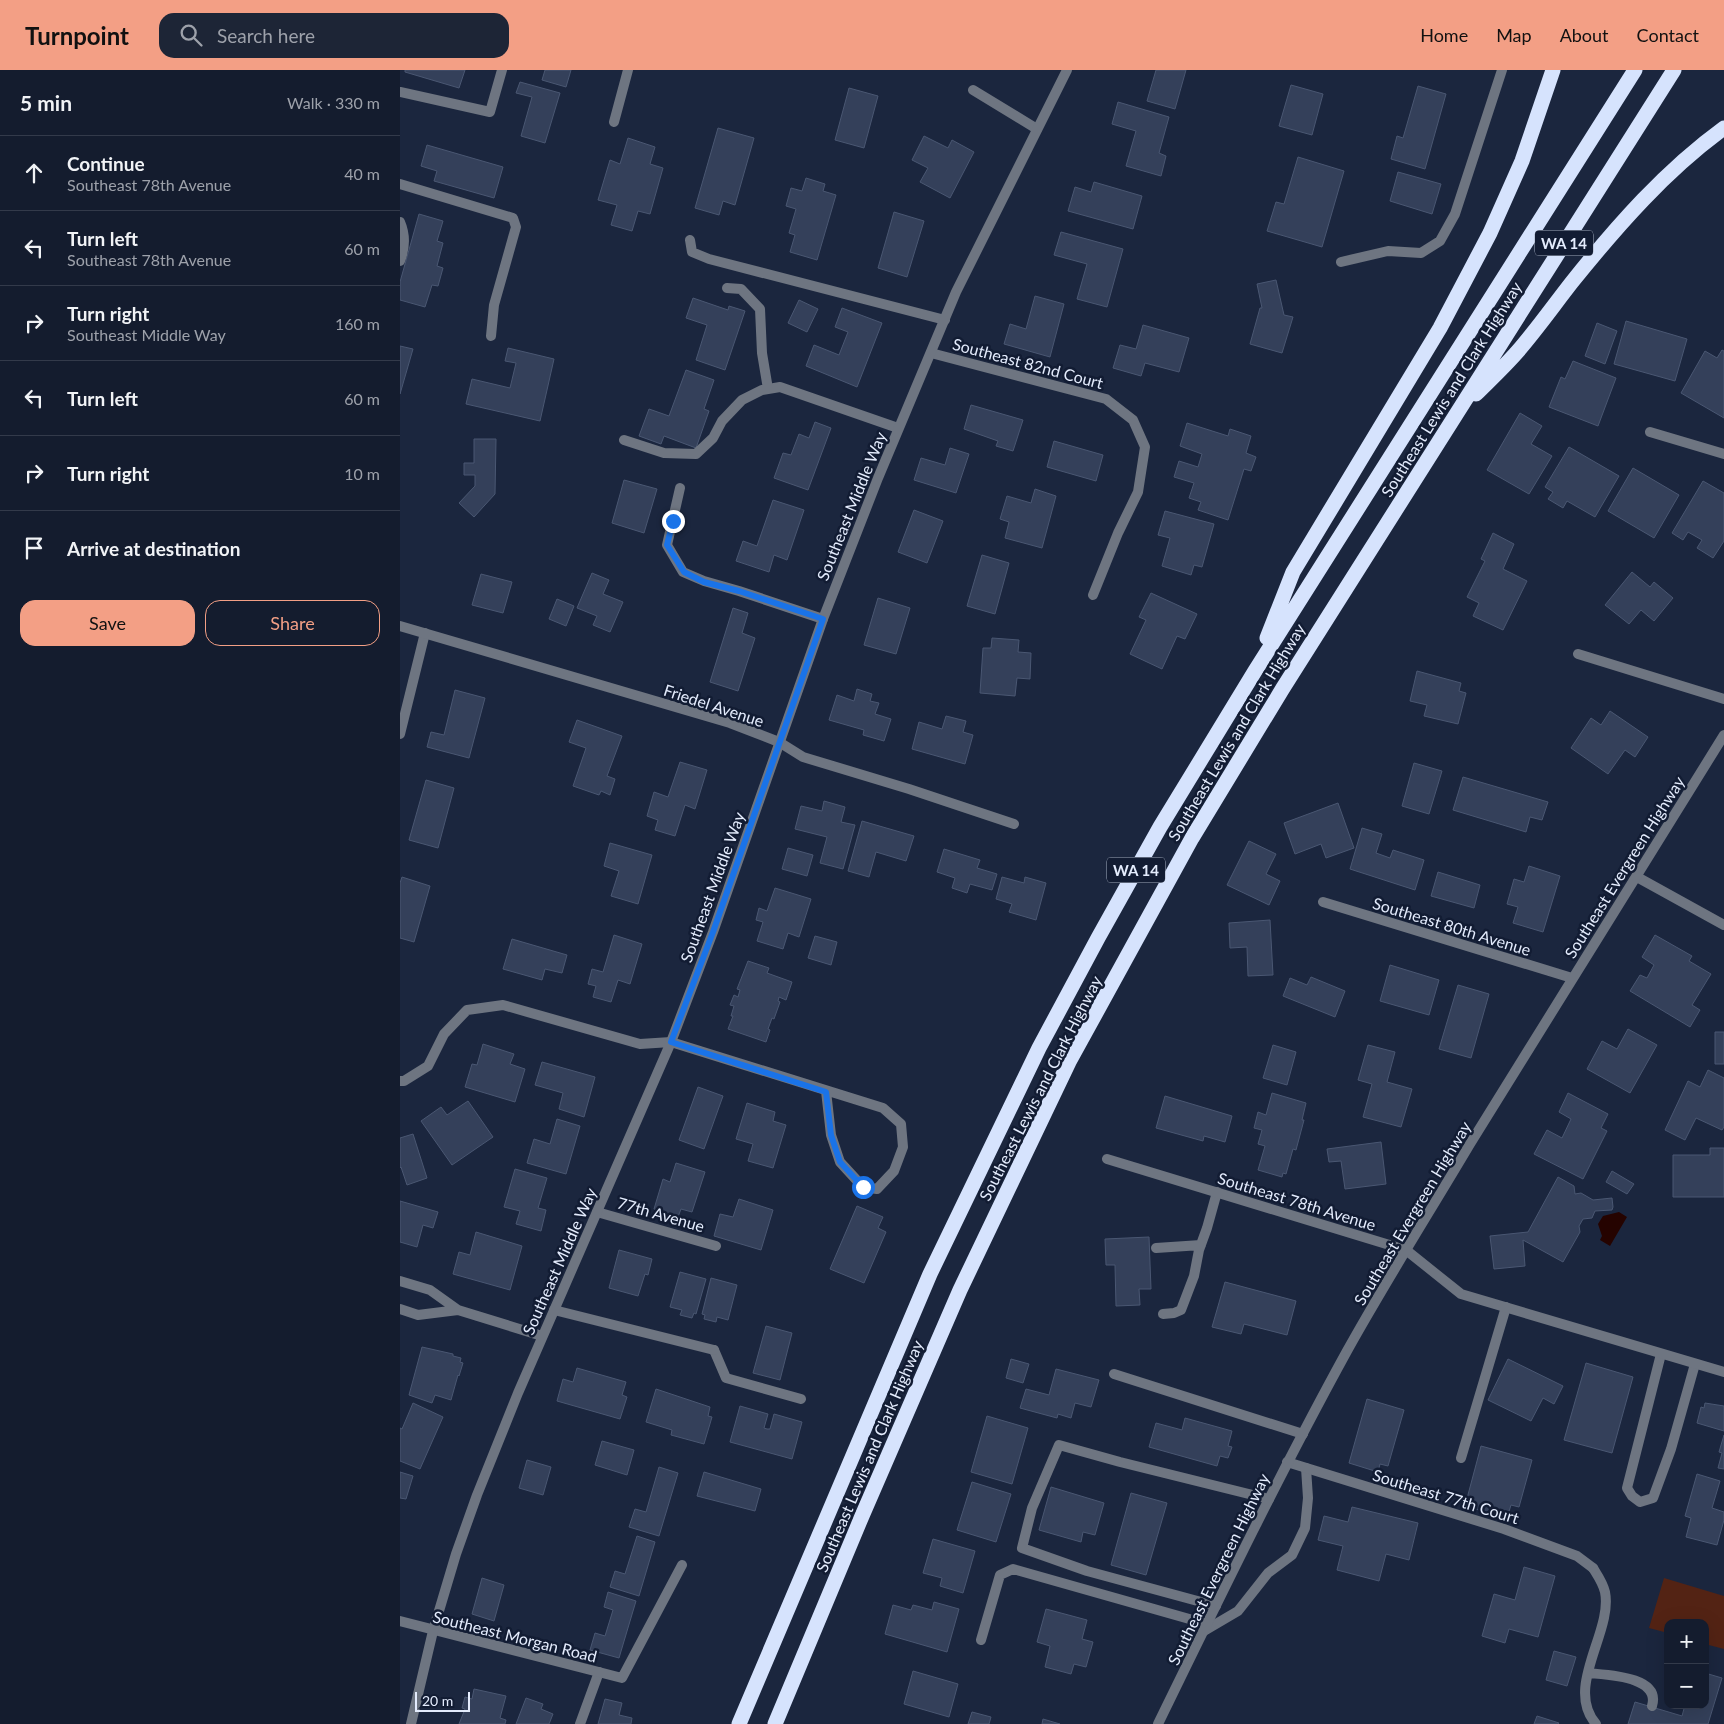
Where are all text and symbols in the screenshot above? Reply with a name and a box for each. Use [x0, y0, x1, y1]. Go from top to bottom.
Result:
search box [159, 13, 509, 58]
text: Turnpoint [25, 21, 129, 50]
icon: search [177, 21, 205, 49]
text: Search here [217, 24, 315, 47]
text: Home [1420, 24, 1468, 46]
text: Map [1496, 24, 1532, 46]
text: About [1560, 24, 1609, 46]
text: Contact [1637, 24, 1699, 46]
text: 5 min [20, 90, 72, 115]
text: Walk · 330 m [287, 93, 380, 112]
text: Continue [67, 152, 145, 175]
icon: ahead [20, 159, 48, 187]
text: 40 m [344, 164, 380, 183]
text: Southeast 78th Avenue [67, 175, 231, 194]
text: Turn left [67, 227, 138, 250]
road number: WA 14 [1535, 230, 1593, 256]
icon: left [20, 234, 48, 262]
text: 60 m [344, 239, 380, 258]
text: Southeast 78th Avenue [67, 250, 231, 269]
street label: Southeast Lewis and Clark Highway [1377, 277, 1526, 500]
text: Turn right [67, 302, 149, 325]
icon: right [20, 309, 48, 337]
text: 160 m [335, 314, 380, 333]
text: Southeast Middle Way [67, 325, 226, 344]
street label: Southeast 82nd Court [951, 334, 1106, 392]
icon: left [20, 384, 48, 412]
text: Turn left [67, 387, 138, 410]
text: 60 m [344, 389, 380, 408]
street label: Southeast Middle Way [812, 428, 890, 583]
icon: right [20, 459, 48, 487]
text: Turn right [67, 462, 149, 485]
text: 10 m [344, 464, 380, 483]
route end [662, 510, 685, 533]
icon: arrive [20, 534, 48, 562]
text: Arrive at destination [67, 537, 240, 560]
button: Save [20, 600, 195, 646]
button: Share [205, 600, 380, 646]
street label: Southeast Lewis and Clark Highway [1164, 619, 1309, 844]
street label: Friedel Avenue [662, 680, 766, 730]
street label: Southeast Evergreen Highway [1560, 772, 1688, 961]
street label: Southeast Middle Way [676, 808, 748, 965]
road number: WA 14 [1107, 858, 1165, 882]
street label: Southeast 80th Avenue [1371, 893, 1533, 959]
street label: Southeast Lewis and Clark Highway [975, 972, 1106, 1204]
street label: Southeast Evergreen Highway [1350, 1117, 1475, 1308]
street label: Southeast 78th Avenue [1216, 1168, 1378, 1234]
route start [852, 1176, 875, 1199]
street label: Southeast Middle Way [518, 1184, 600, 1337]
street label: 77th Avenue [615, 1192, 707, 1236]
street label: Southeast Lewis and Clark Highway [811, 1337, 927, 1575]
street label: Southeast 77th Court [1371, 1465, 1522, 1527]
street label: Southeast Evergreen Highway [1163, 1469, 1273, 1668]
street label: Southeast Morgan Road [431, 1606, 599, 1666]
map controls [1664, 1619, 1709, 1709]
button: + [1664, 1619, 1709, 1664]
button: − [1664, 1664, 1709, 1709]
scale bar [415, 1689, 470, 1712]
text: 20 m [422, 1692, 453, 1709]

